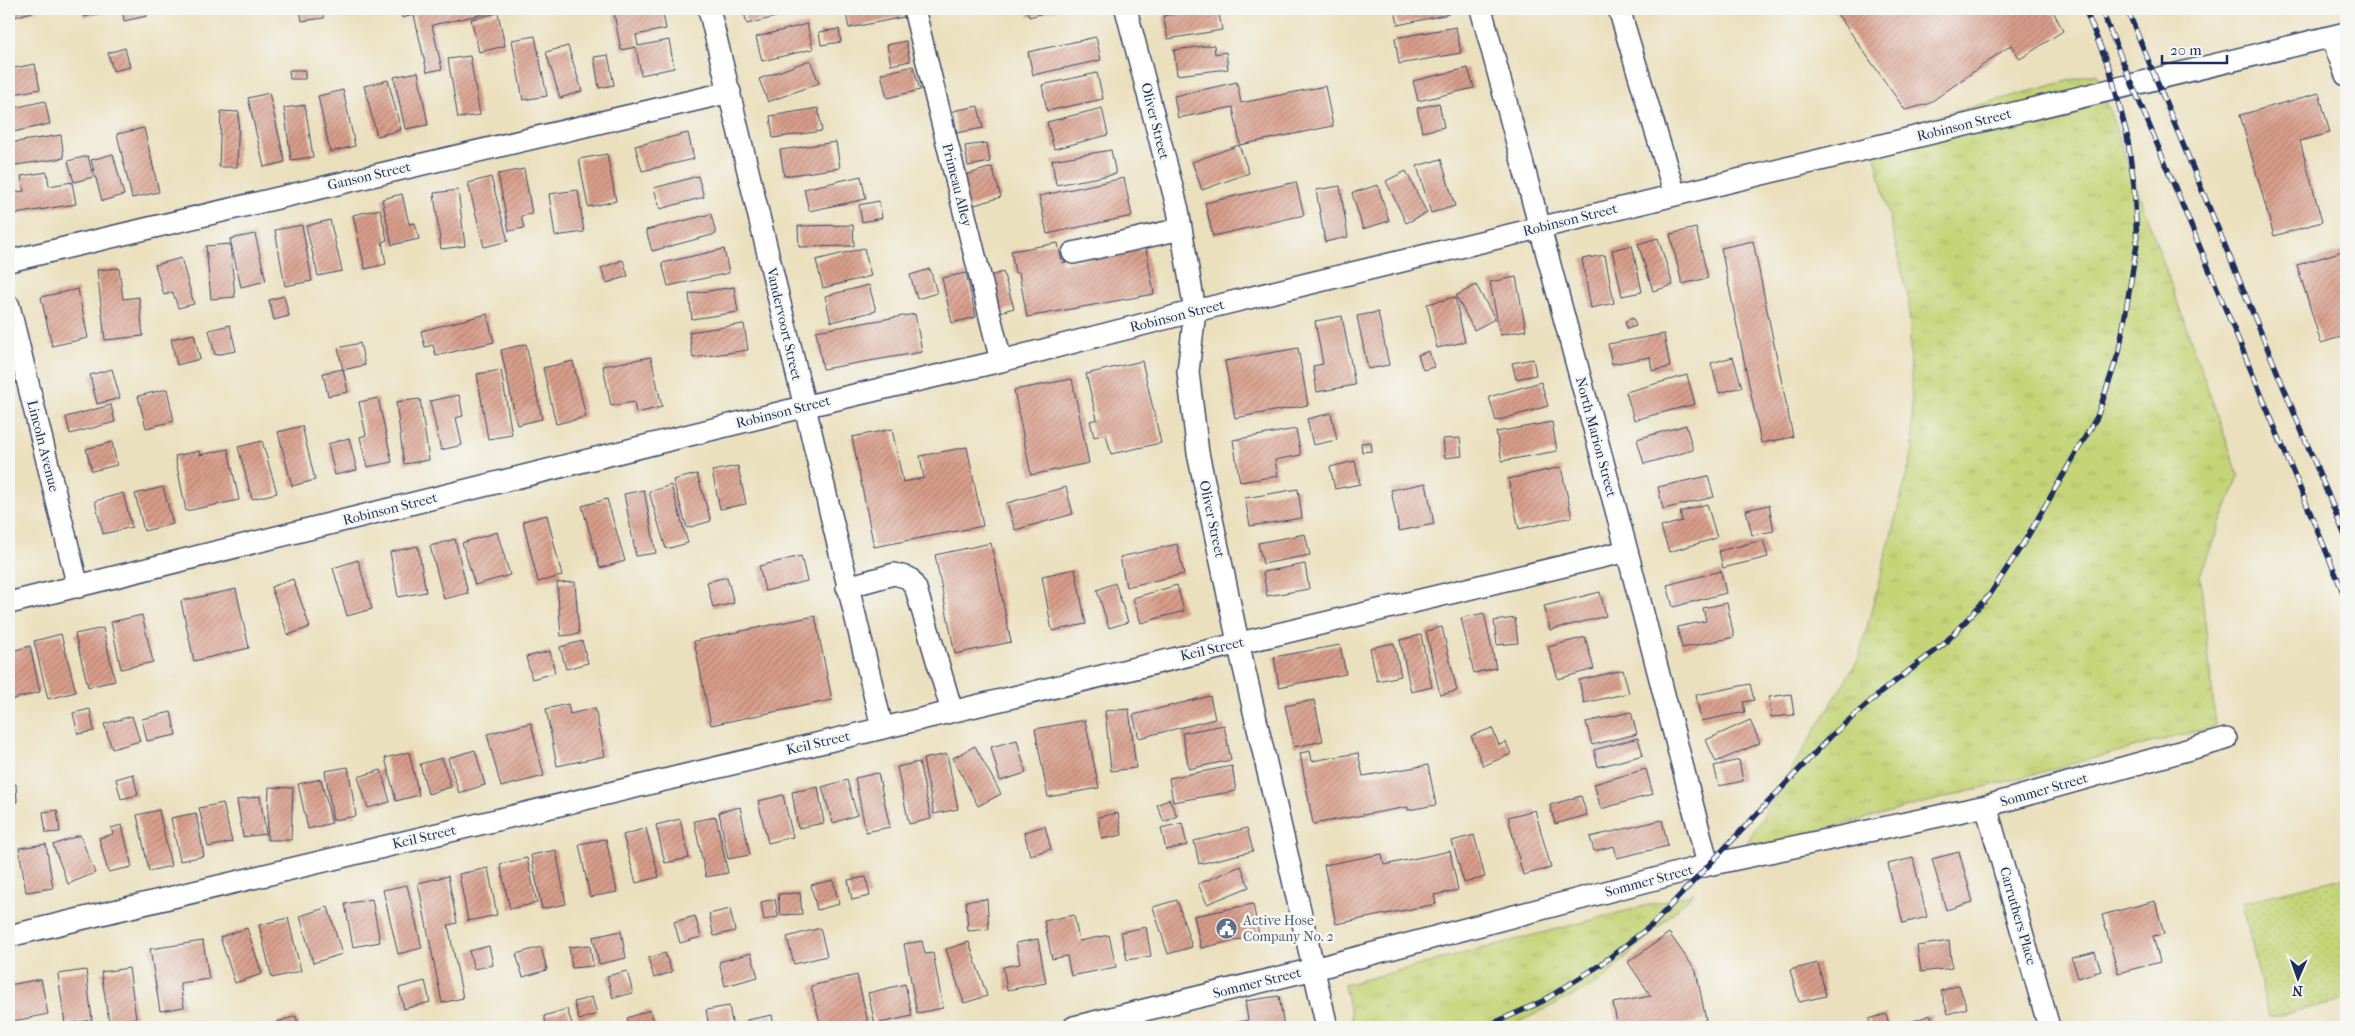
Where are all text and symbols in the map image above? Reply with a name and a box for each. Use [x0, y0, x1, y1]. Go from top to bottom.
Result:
scale bar [2162, 32, 2228, 64]
text: 20 m [2170, 41, 2202, 59]
street label: Oliver Street [1137, 81, 1173, 161]
street label: Robinson Street [1915, 105, 2013, 145]
street label: Primeau Alley [938, 142, 976, 229]
street label: Ganson Street [326, 158, 412, 194]
street label: Robinson Street [1521, 200, 1619, 240]
street label: Vandervoort Street [763, 265, 805, 382]
street label: Robinson Street [1128, 296, 1226, 336]
street label: North Marion Street [1572, 375, 1620, 499]
street label: Robinson Street [734, 392, 832, 432]
street label: Lincoln Avenue [23, 398, 63, 494]
street label: Oliver Street [1196, 479, 1228, 559]
street label: Robinson Street [341, 489, 439, 529]
street label: Keil Street [1178, 633, 1246, 665]
street label: Keil Street [784, 727, 852, 759]
street label: Sommer Street [1998, 769, 2090, 811]
street label: Keil Street [390, 821, 458, 853]
street label: Sommer Street [1603, 861, 1695, 901]
street label: Carruthers Place [1996, 865, 2040, 967]
place label: Active Hose Company No. 2 [1242, 912, 1334, 945]
public building icon: Active Hose Company No. 2 [1215, 916, 1239, 940]
north arrow [2272, 954, 2322, 1004]
street label: Sommer Street [1211, 964, 1303, 1002]
text: N [2292, 982, 2303, 999]

